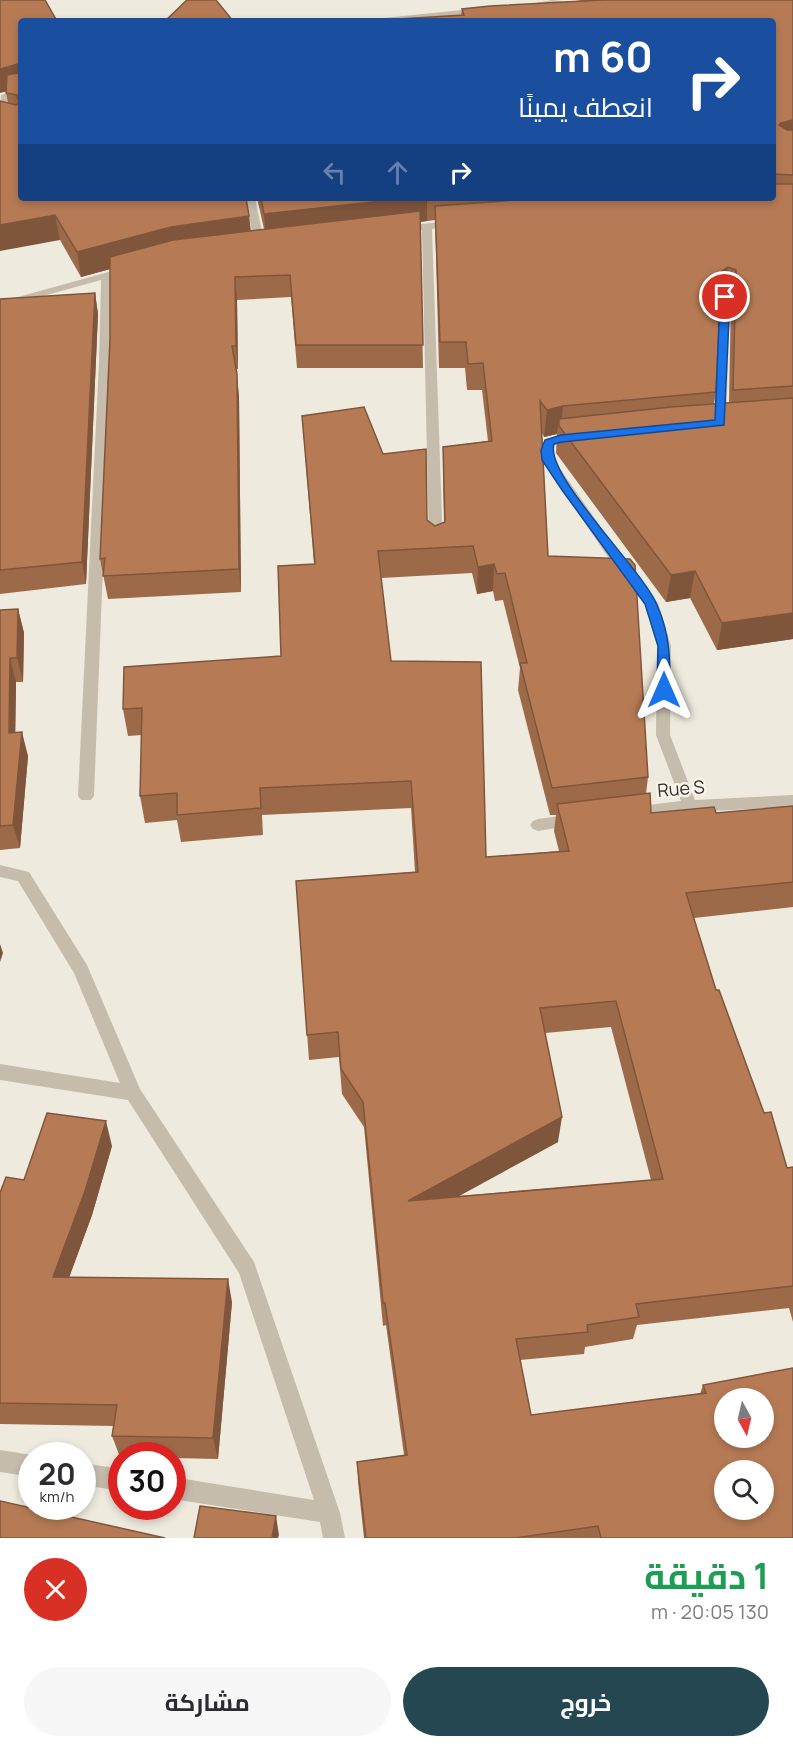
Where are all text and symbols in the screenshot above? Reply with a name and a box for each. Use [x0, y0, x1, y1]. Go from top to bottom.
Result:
text: 60 m [553, 27, 653, 85]
icon: right [674, 42, 752, 120]
text: انعطف يمينًا [518, 88, 653, 125]
icon: left [318, 156, 351, 189]
icon: ahead [381, 156, 414, 189]
icon: right [444, 156, 477, 189]
pin [699, 271, 750, 322]
icon: arrive [708, 280, 741, 313]
position arrow [632, 658, 696, 722]
street label: Rue S [656, 774, 706, 802]
north arrow [714, 1388, 774, 1448]
map controls [714, 1388, 774, 1520]
speed limit sign: 30 [108, 1442, 186, 1520]
text: 20 [38, 1453, 76, 1494]
button: search [714, 1460, 774, 1520]
text: km/h [40, 1486, 74, 1507]
text: 1 دقيقة [644, 1551, 769, 1600]
button: close [24, 1558, 87, 1621]
text: 130 m · 20:05 [651, 1598, 769, 1625]
button: مشاركة [24, 1667, 391, 1736]
button: خروج [403, 1667, 769, 1736]

